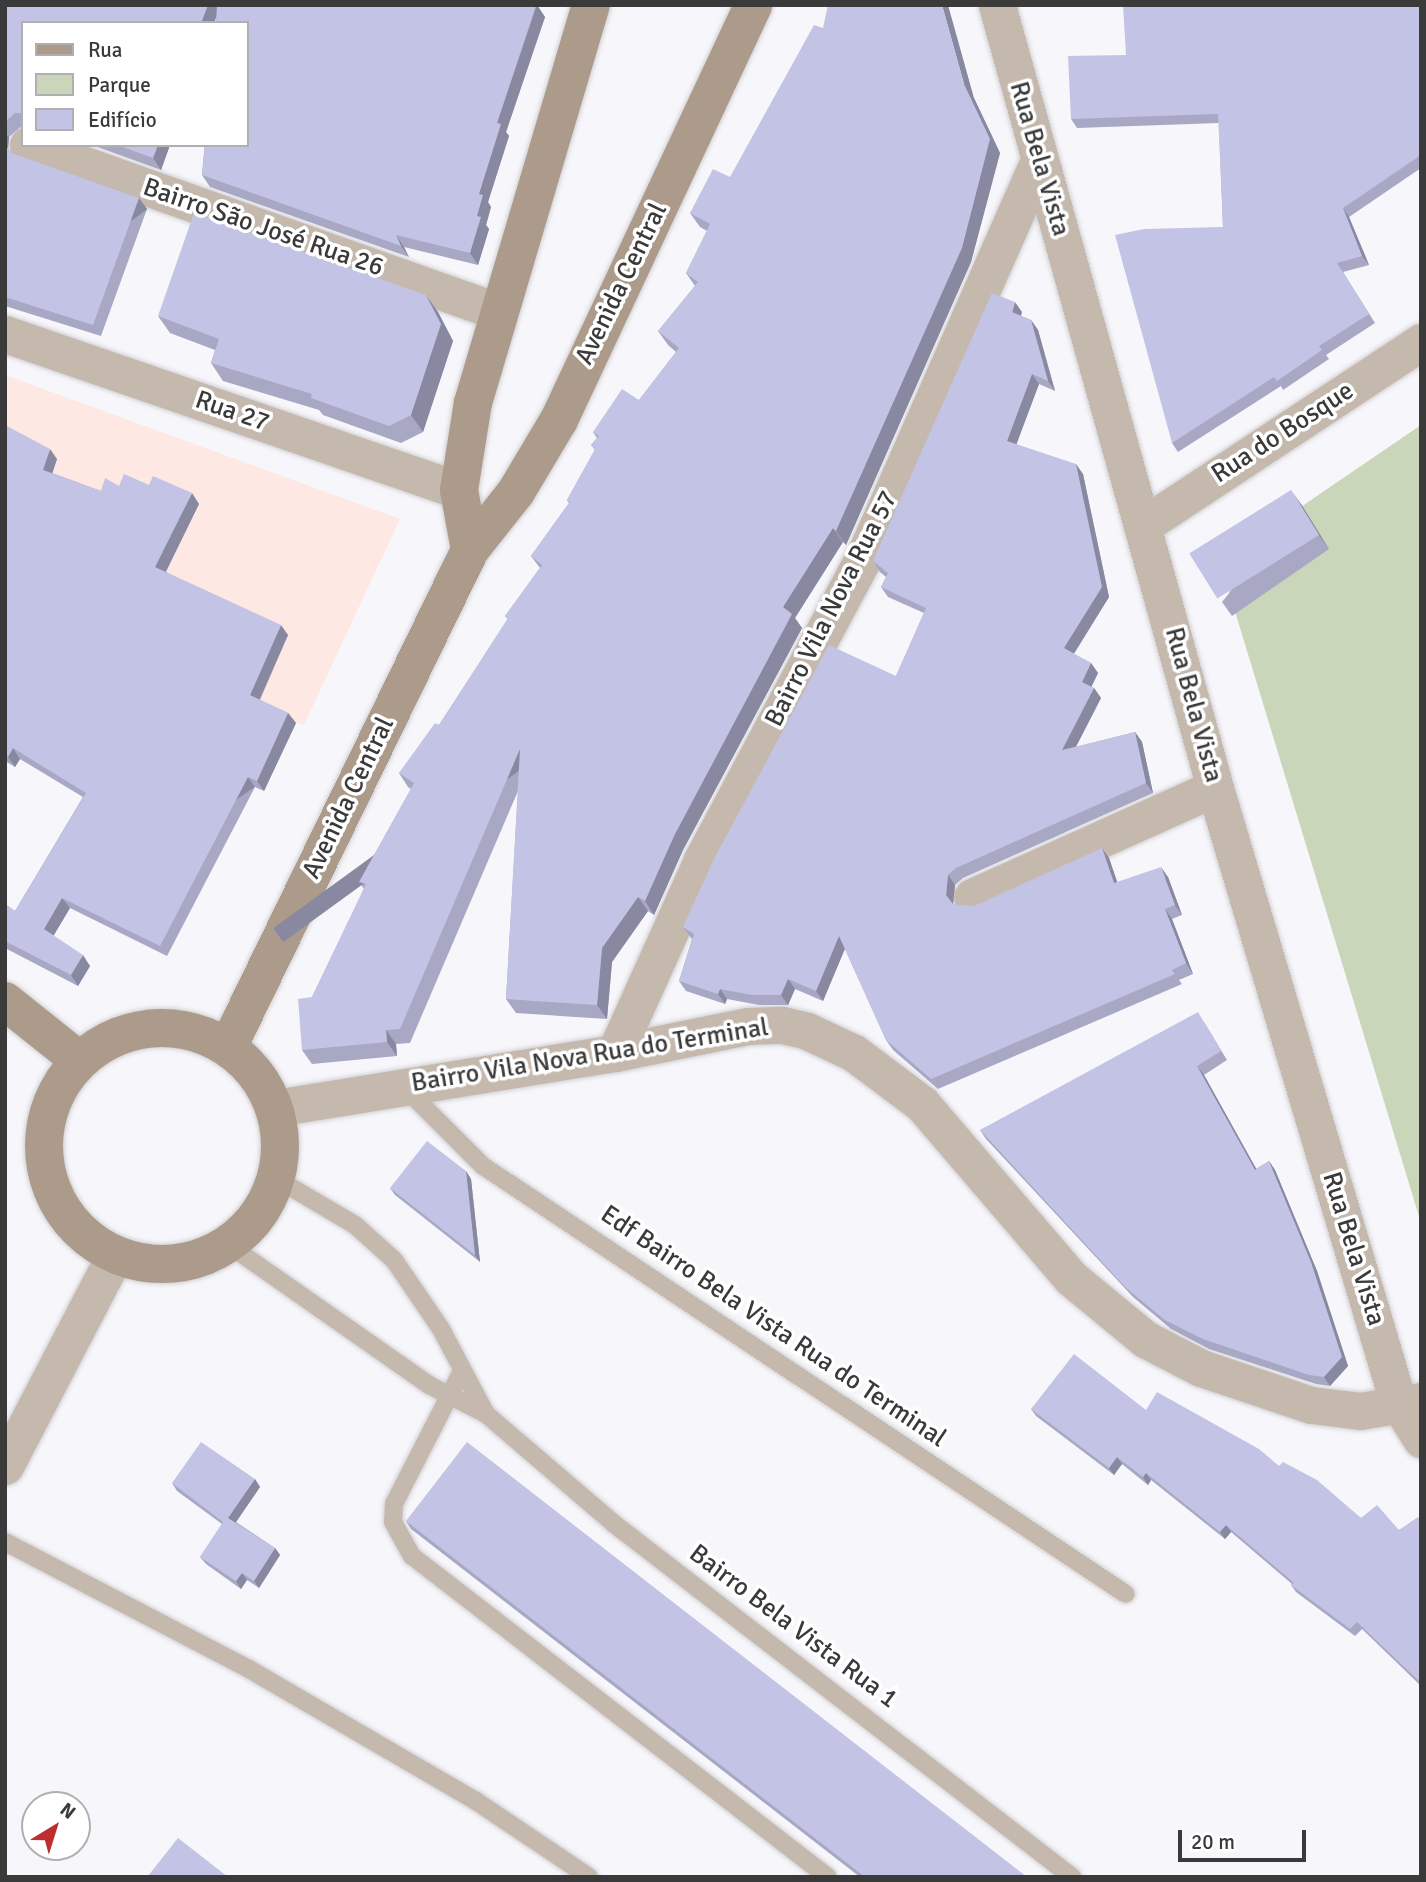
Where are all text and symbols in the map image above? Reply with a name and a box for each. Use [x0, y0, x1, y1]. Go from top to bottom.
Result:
legend [21, 21, 248, 147]
text: Rua [88, 37, 122, 63]
text: Parque [88, 72, 151, 98]
street label: Rua Bela Vista [1002, 78, 1076, 240]
text: Edifício [88, 107, 157, 133]
street label: Bairro São José Rua 26 [139, 172, 387, 284]
street label: Avenida Central [569, 198, 675, 370]
street label: Rua do Bosque [1206, 376, 1360, 490]
street label: Rua 27 [191, 385, 273, 439]
street label: Bairro Vila Nova Rua 57 [759, 486, 905, 732]
street label: Rua Bela Vista [1157, 624, 1229, 786]
street label: Avenida Central [296, 712, 402, 884]
street label: Bairro Vila Nova Rua do Terminal [409, 1012, 771, 1100]
street label: Rua Bela Vista [1315, 1168, 1391, 1330]
street label: Edf Bairro Bela Vista Rua do Terminal [594, 1199, 952, 1455]
street label: Bairro Bela Vista Rua 1 [683, 1538, 903, 1716]
north arrow [21, 1791, 91, 1861]
text: N [55, 1798, 80, 1825]
scale bar [1181, 1815, 1309, 1859]
text: 20 m [1191, 1829, 1235, 1855]

